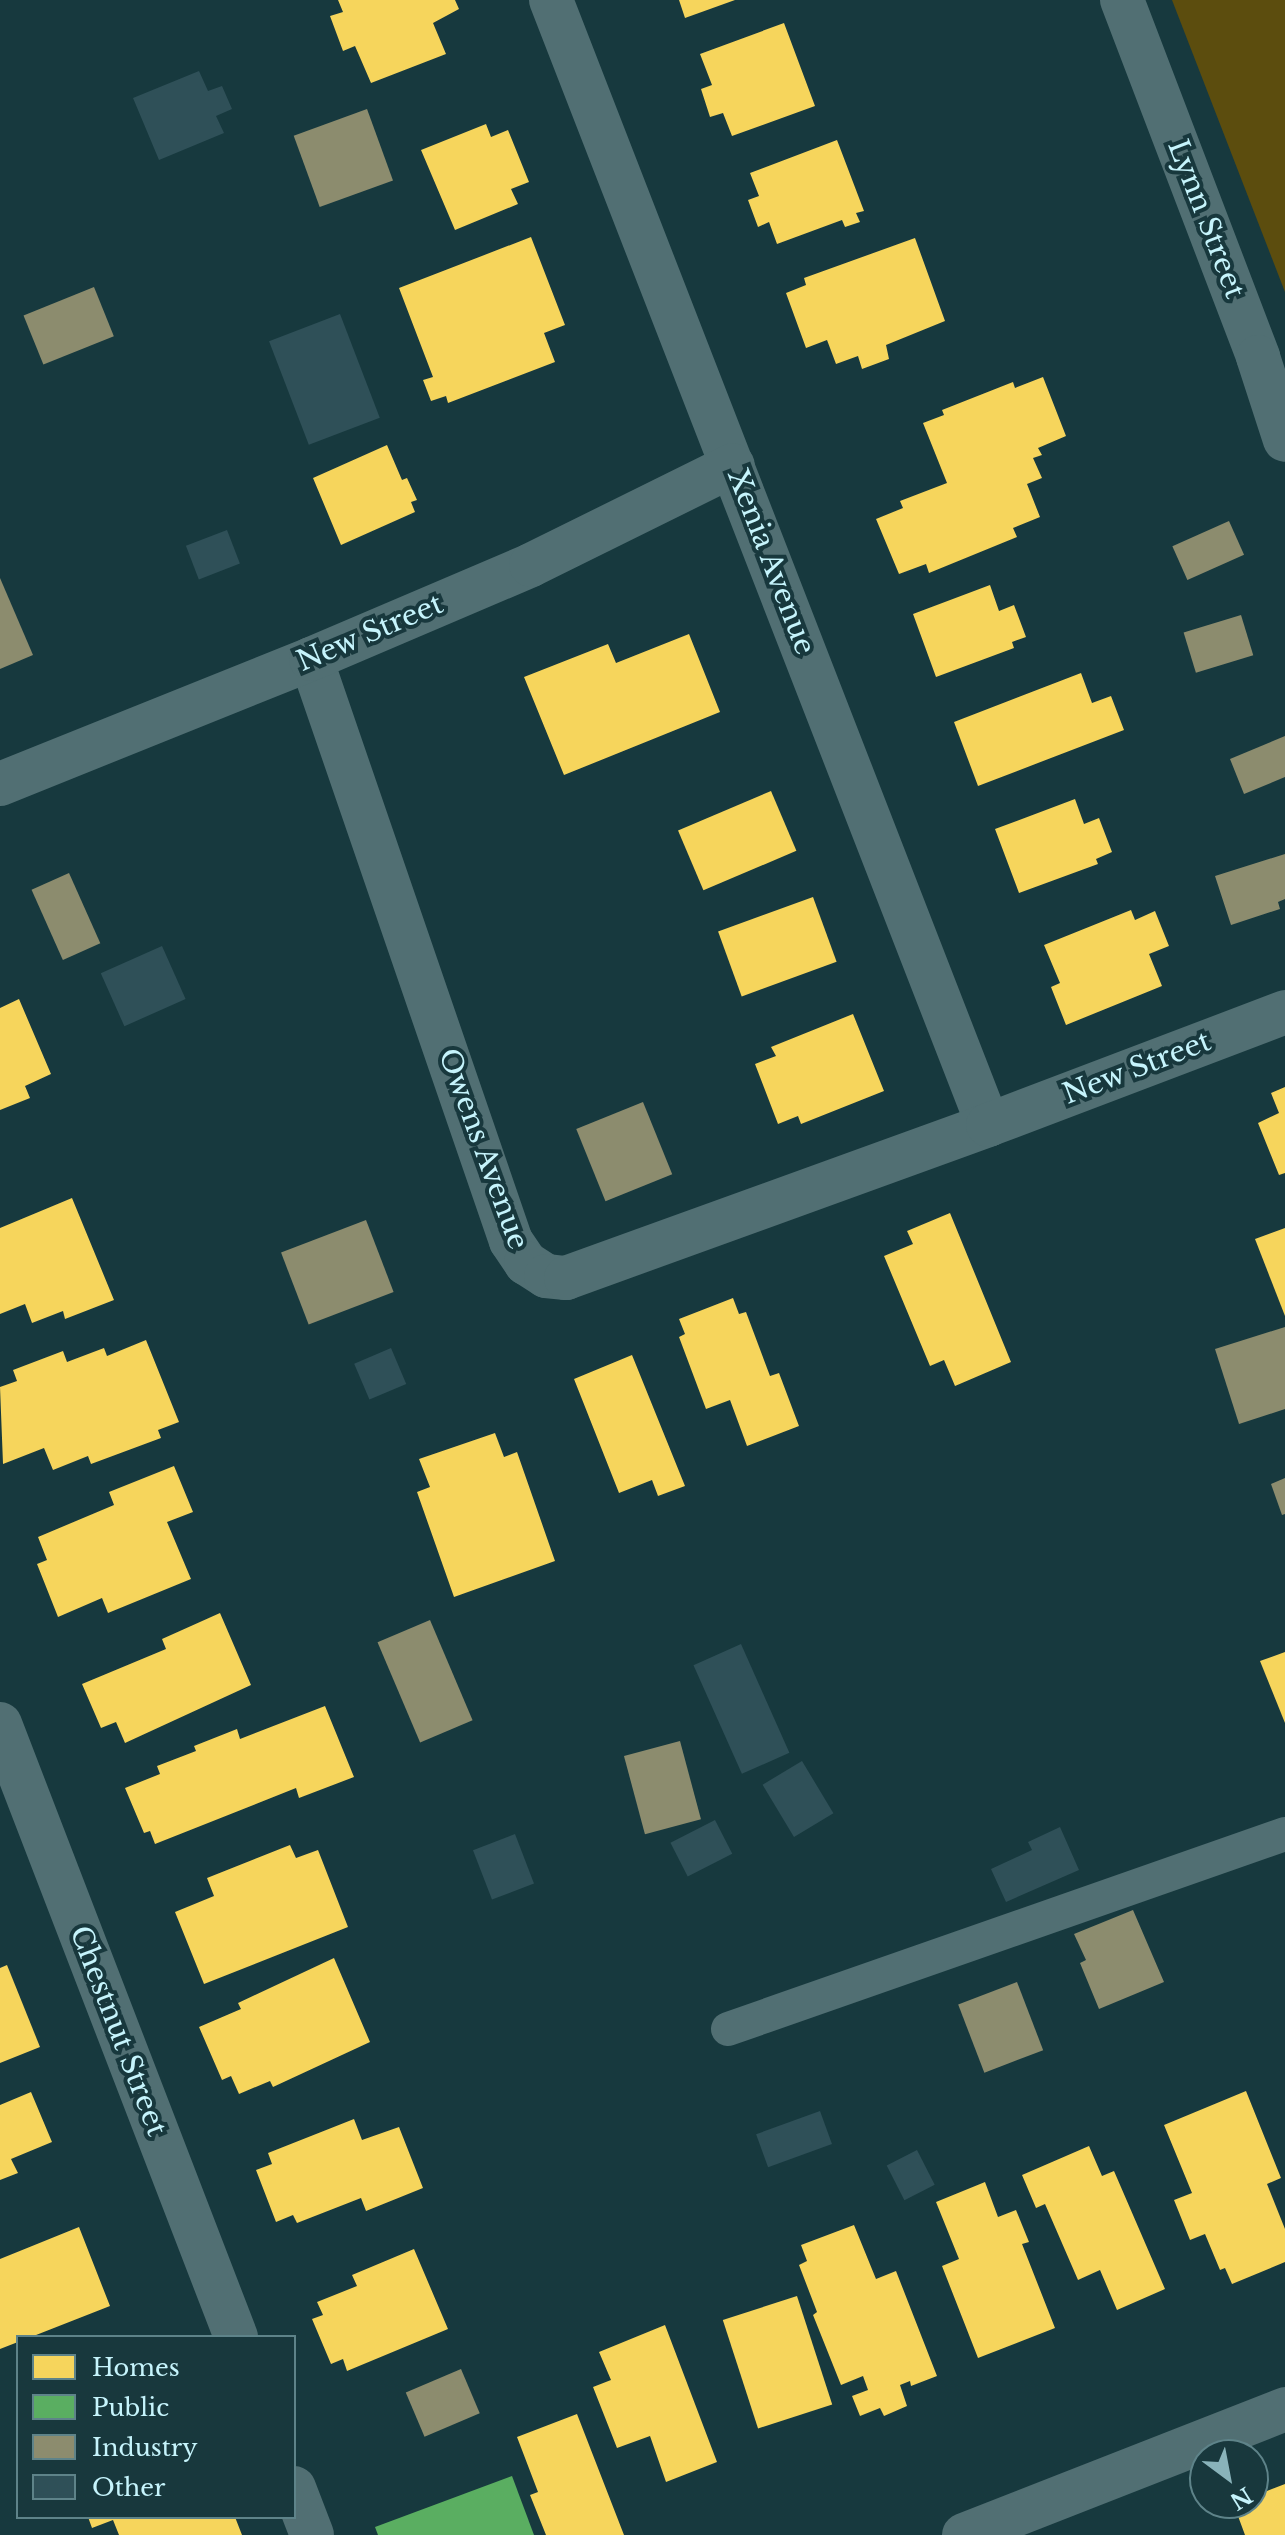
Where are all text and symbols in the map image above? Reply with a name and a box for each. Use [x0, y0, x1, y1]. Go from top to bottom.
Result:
street label: Lynn Street [1160, 135, 1252, 303]
street label: Xenia Avenue [720, 464, 822, 660]
street label: New Street [292, 587, 448, 679]
street label: New Street [1058, 1024, 1216, 1112]
street label: Owens Avenue [431, 1043, 535, 1255]
street label: Chestnut Street [63, 1921, 173, 2141]
legend [16, 2335, 296, 2519]
text: Homes [92, 2353, 180, 2382]
text: Public [92, 2393, 169, 2422]
text: Industry [92, 2433, 198, 2462]
north arrow [1189, 2439, 1269, 2519]
text: Other [92, 2473, 166, 2502]
text: N [1225, 2481, 1257, 2515]

